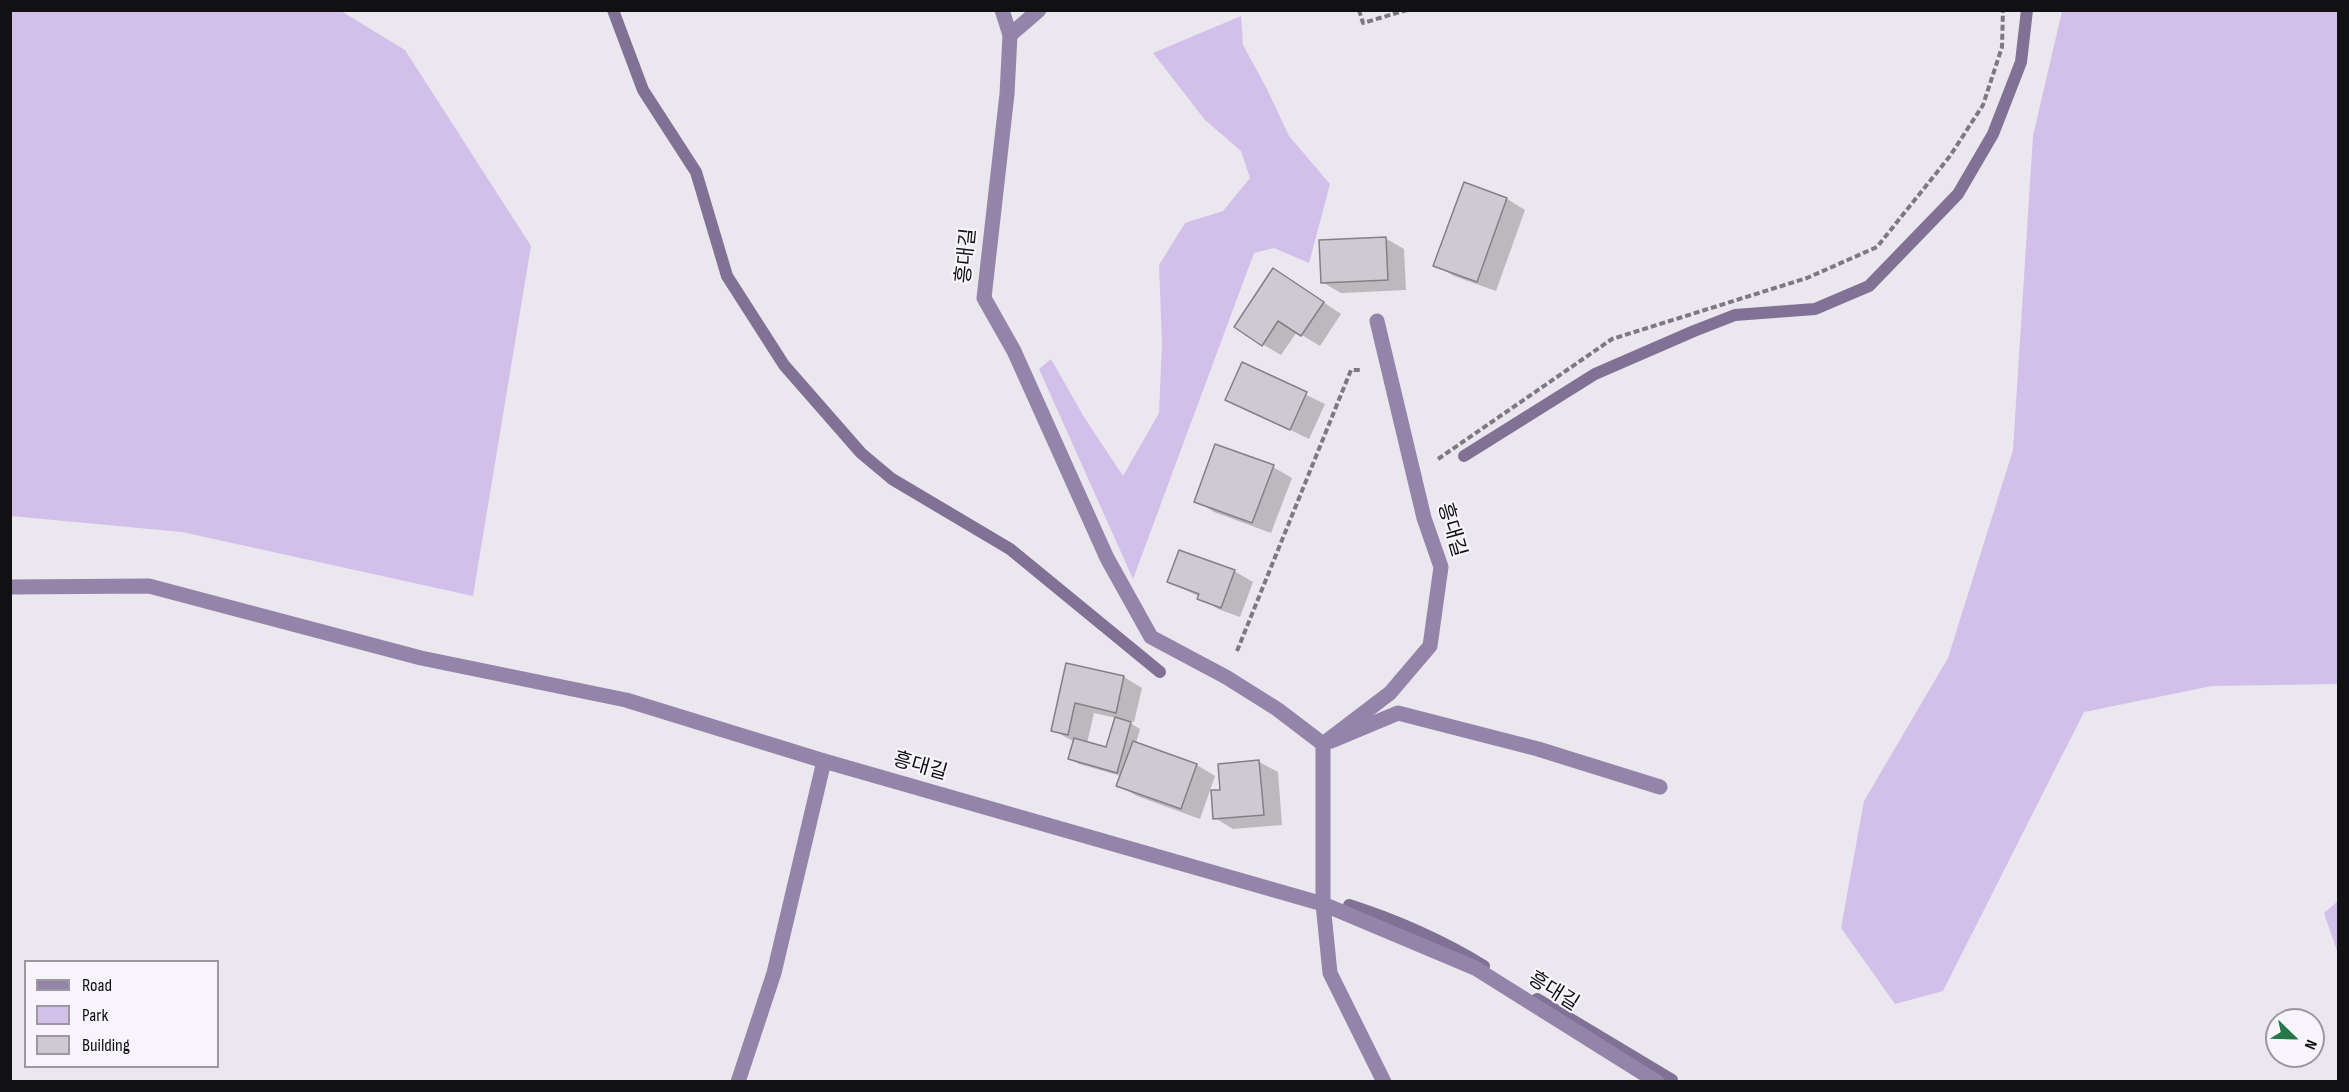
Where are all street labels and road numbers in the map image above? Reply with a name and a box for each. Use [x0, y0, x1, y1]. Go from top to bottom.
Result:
street label: 흥대길 [952, 227, 982, 285]
street label: 흥대길 [1432, 500, 1470, 560]
street label: 흥대길 [890, 748, 950, 786]
street label: 흥대길 [1523, 967, 1583, 1017]

